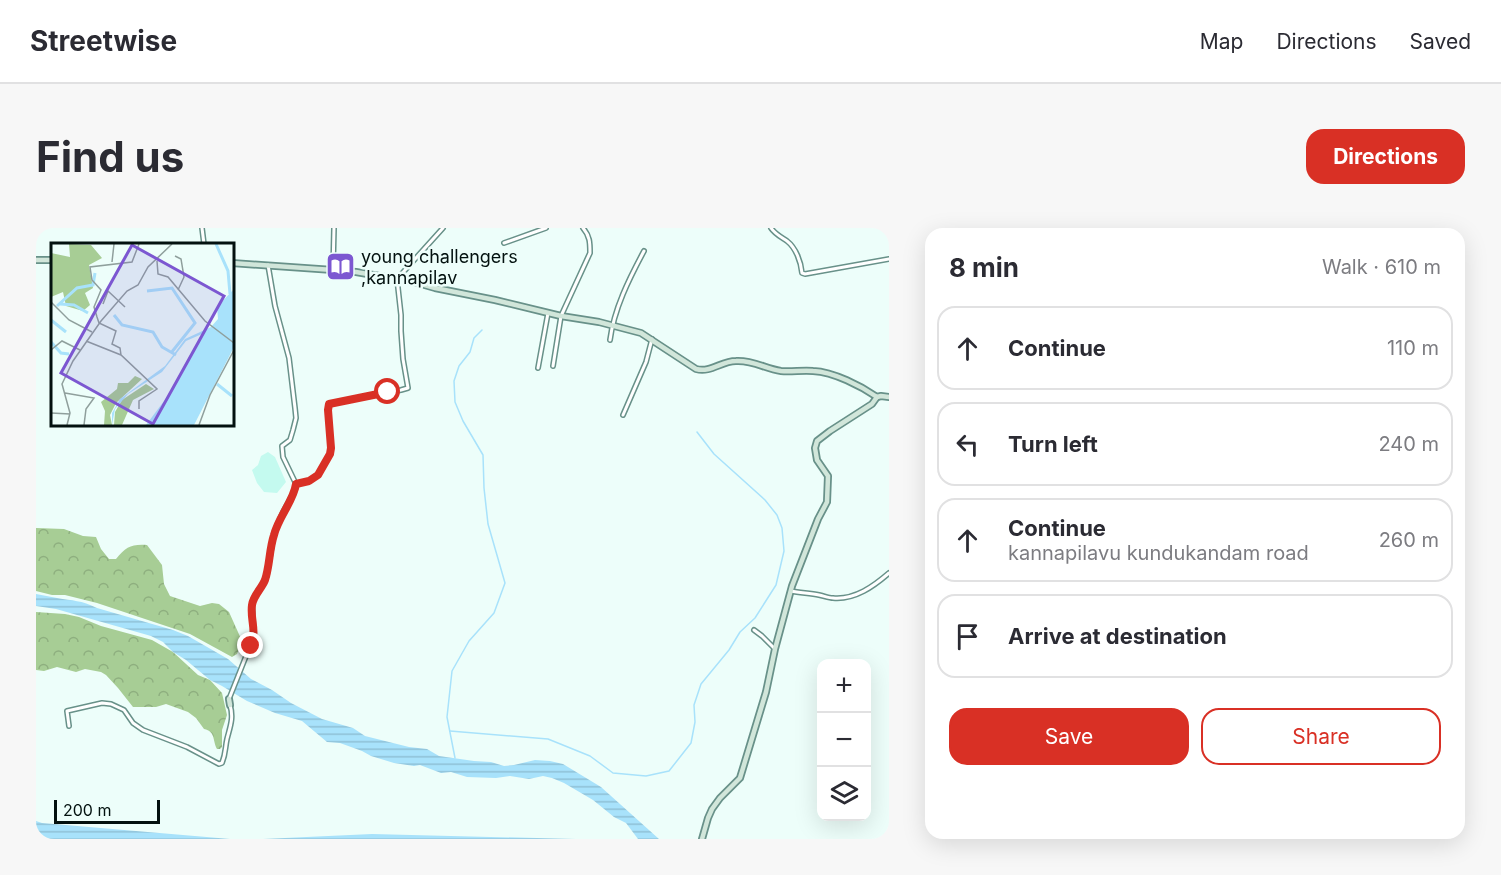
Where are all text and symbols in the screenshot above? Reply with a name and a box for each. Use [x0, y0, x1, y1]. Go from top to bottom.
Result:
text: Streetwise [30, 24, 177, 58]
text: Map [1200, 29, 1243, 54]
text: Directions [1276, 29, 1377, 54]
text: Saved [1410, 29, 1471, 54]
button: Directions [1306, 129, 1465, 184]
text: Find us [36, 131, 184, 182]
inset map [51, 243, 234, 426]
place label: young challengers ,kannapilav [361, 246, 518, 288]
library icon: young challengers ,kannapilav [324, 250, 356, 282]
text: 8 min [949, 252, 1019, 283]
text: Walk · 610 m [1322, 255, 1441, 279]
icon: ahead [951, 332, 984, 365]
text: Continue [1008, 335, 1106, 361]
text: 110 m [1387, 336, 1439, 360]
route start [374, 378, 400, 404]
icon: left [951, 428, 984, 461]
text: Turn left [1008, 431, 1098, 457]
text: 240 m [1378, 432, 1439, 456]
text: Continue [1008, 515, 1106, 541]
icon: ahead [951, 524, 984, 557]
text: 260 m [1379, 528, 1439, 552]
text: kannapilavu kundukandam road [1008, 541, 1309, 565]
icon: arrive [951, 620, 984, 653]
text: Arrive at destination [1008, 623, 1227, 649]
route end [237, 632, 263, 658]
map controls [817, 659, 871, 821]
button: + [817, 659, 871, 713]
button: Save [949, 708, 1189, 765]
button: Share [1201, 708, 1441, 765]
button: − [817, 713, 871, 767]
button: layers [817, 767, 871, 821]
scale bar [54, 797, 160, 824]
text: 200 m [63, 800, 111, 820]

